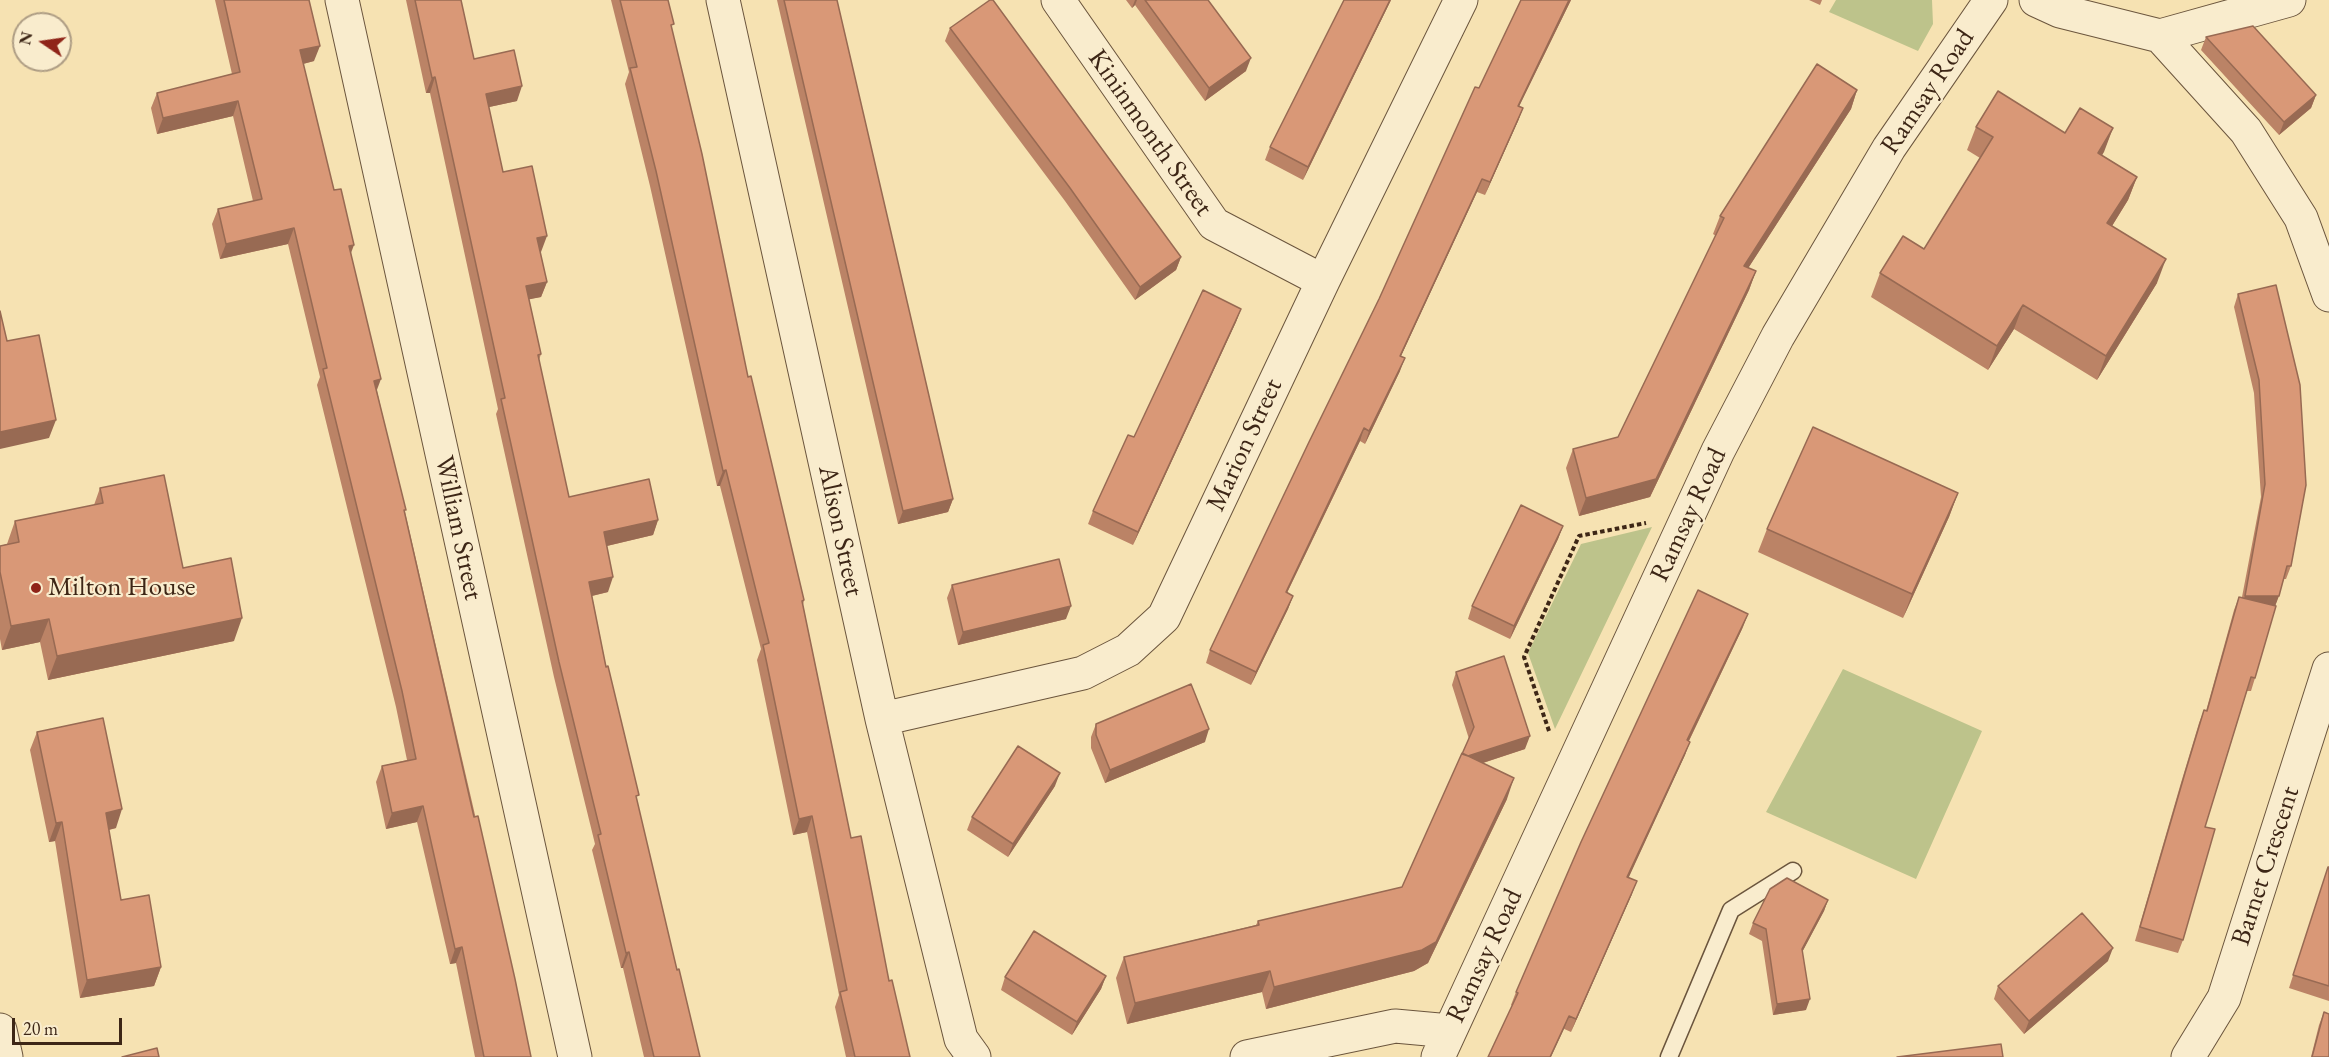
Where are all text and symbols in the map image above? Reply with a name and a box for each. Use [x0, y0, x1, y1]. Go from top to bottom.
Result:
north arrow [12, 12, 72, 72]
street label: Ramsay Road [1874, 23, 1982, 161]
text: N [14, 30, 38, 47]
street label: Kininmonth Street [1081, 43, 1219, 223]
street label: Marion Street [1200, 374, 1290, 516]
street label: Ramsay Road [1644, 443, 1734, 587]
street label: William Street [427, 453, 489, 603]
street label: Alison Street [810, 463, 870, 599]
place label: Milton House [48, 572, 196, 604]
marker: Milton House [29, 581, 43, 595]
street label: Barnet Crescent [2225, 782, 2307, 950]
street label: Ramsay Road [1440, 884, 1530, 1028]
scale bar [15, 1006, 124, 1044]
text: 20 m [23, 1017, 58, 1040]

